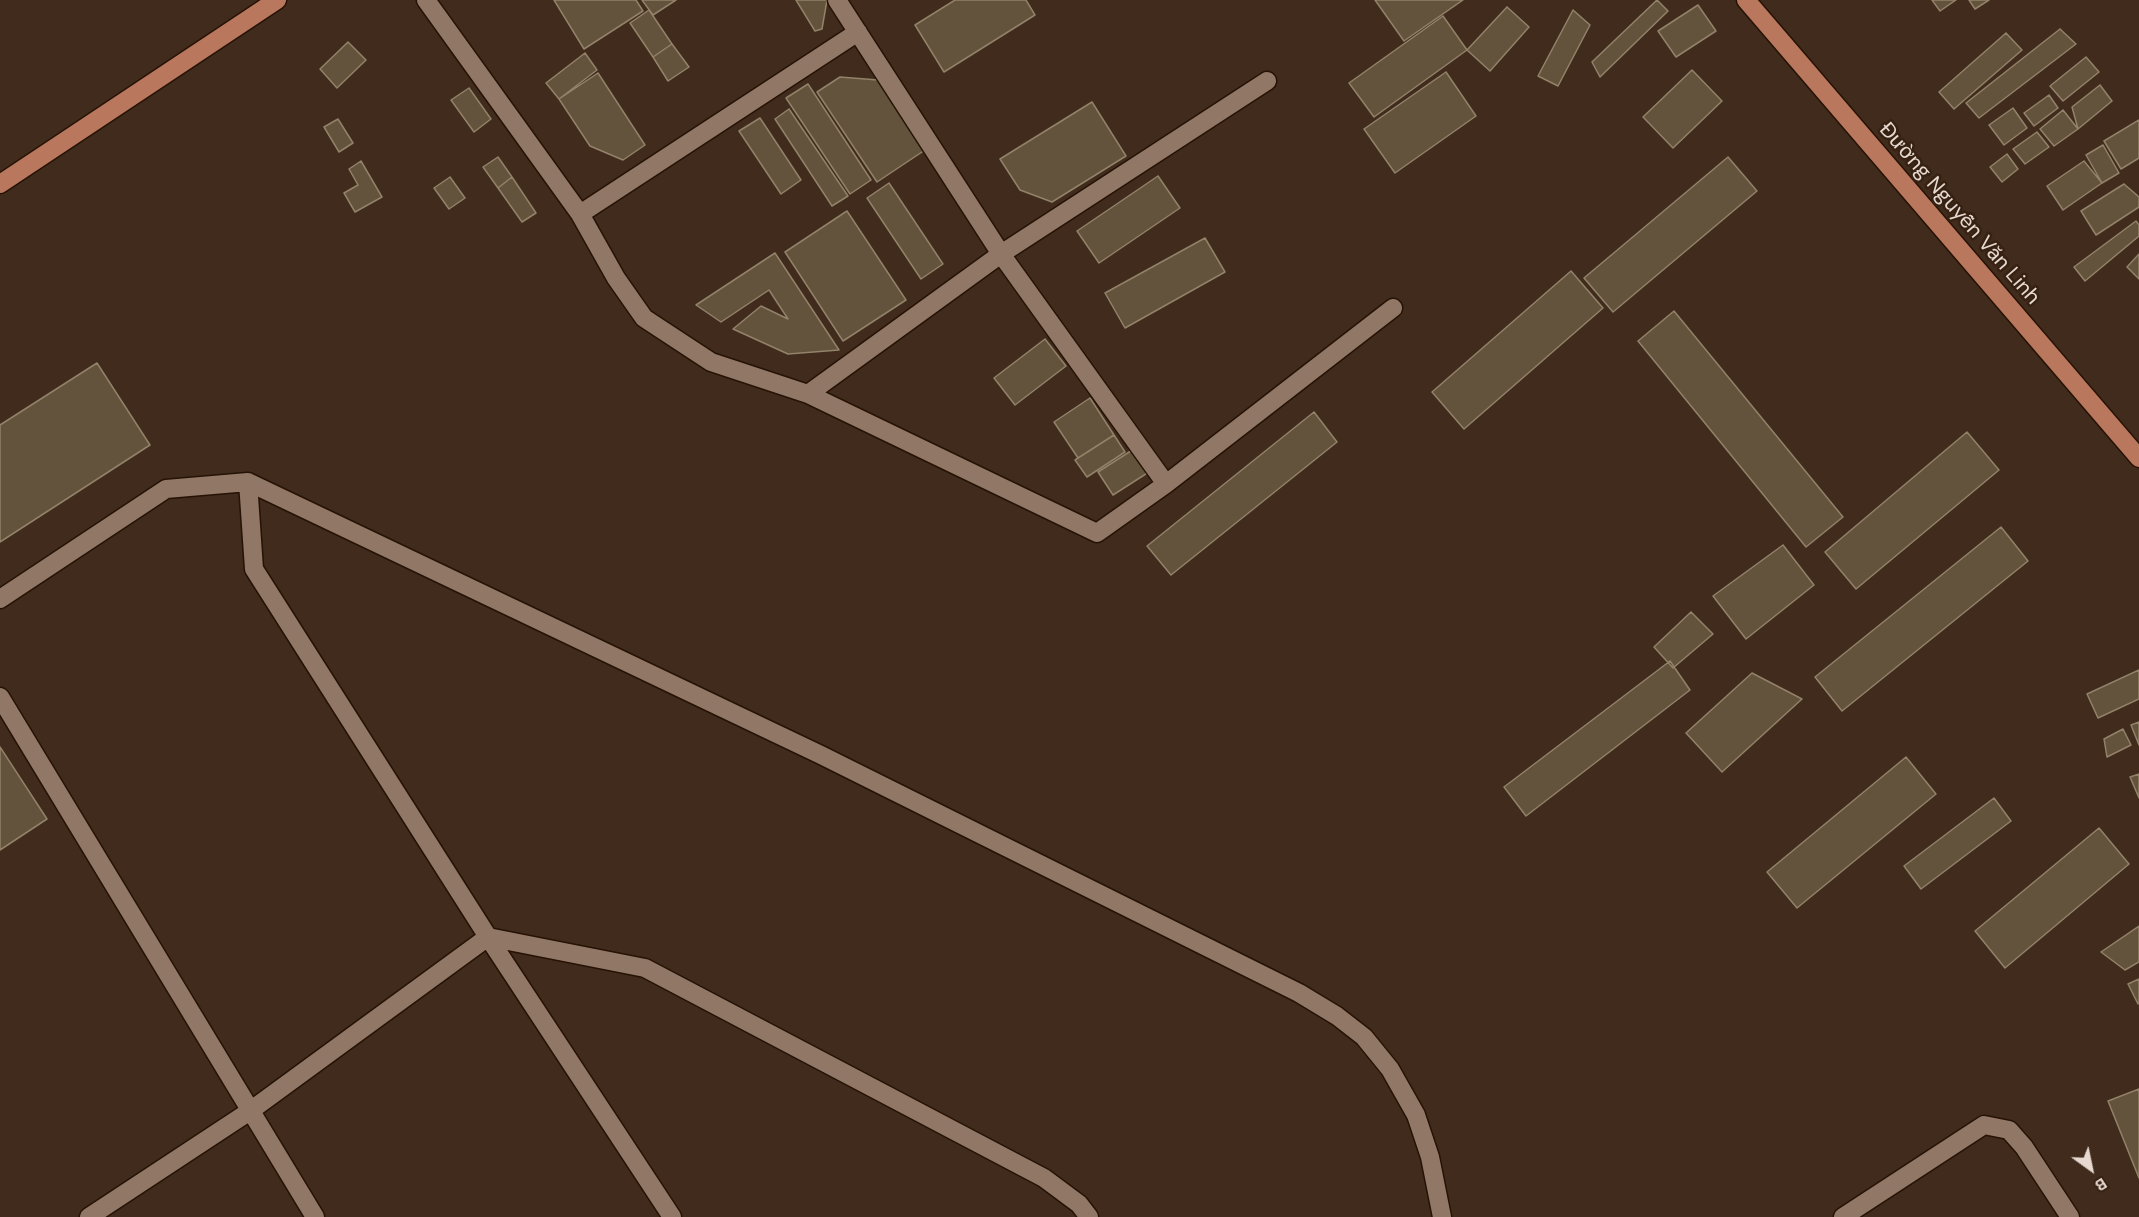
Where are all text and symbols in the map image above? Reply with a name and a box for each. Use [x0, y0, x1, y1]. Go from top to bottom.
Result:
street label: Đường Nguyễn Văn Linh [1873, 118, 2045, 310]
north arrow [2061, 1139, 2121, 1199]
text: B [2091, 1173, 2111, 1196]

